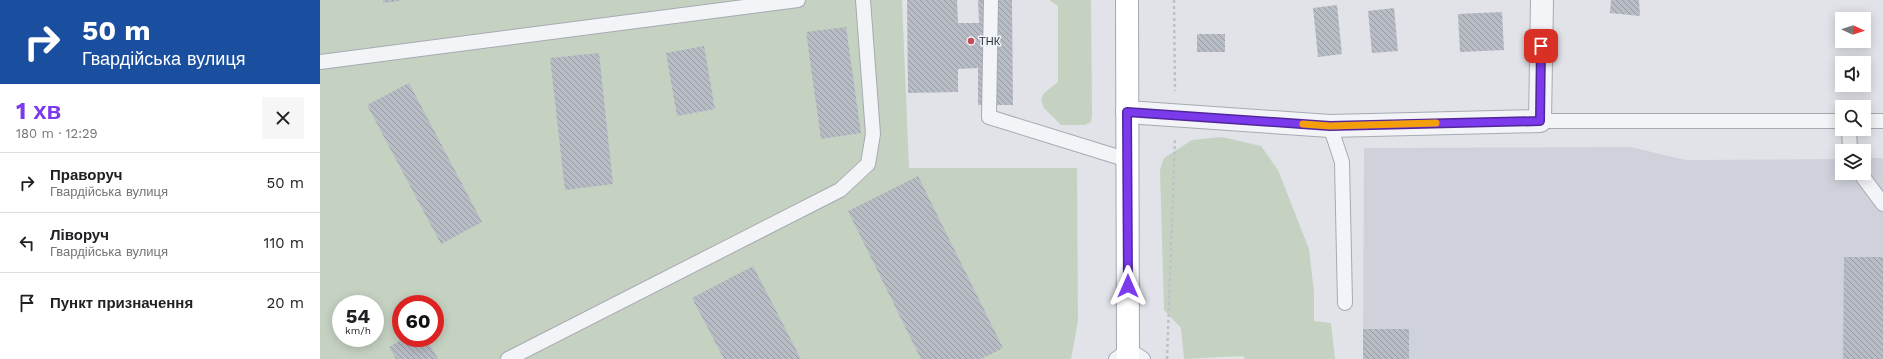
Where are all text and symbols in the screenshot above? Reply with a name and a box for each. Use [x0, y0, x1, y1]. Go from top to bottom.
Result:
north arrow [1835, 12, 1871, 48]
map controls [1835, 12, 1871, 180]
text: 50 m [82, 14, 151, 47]
icon: right [16, 16, 68, 68]
pin [1524, 29, 1558, 63]
place label: ТНК [979, 35, 1001, 48]
icon: arrive [1530, 35, 1552, 57]
marker: ТНК [966, 36, 976, 46]
text: Гвардійська вулиця [82, 48, 245, 69]
button: sound [1835, 56, 1871, 92]
text: 1 хв [16, 97, 61, 125]
button: close [262, 97, 304, 139]
button: search [1835, 100, 1871, 136]
text: 180 m · 12:29 [16, 126, 98, 141]
button: layers [1835, 144, 1871, 180]
text: Праворуч [50, 166, 123, 184]
icon: right [16, 172, 38, 194]
text: 50 m [267, 174, 304, 192]
text: Гвардійська вулиця [50, 184, 168, 199]
text: Ліворуч [50, 226, 109, 244]
icon: left [16, 232, 38, 254]
text: 110 m [264, 234, 304, 252]
text: Гвардійська вулиця [50, 244, 168, 259]
position arrow [1107, 265, 1149, 307]
icon: arrive [16, 292, 38, 314]
text: Пункт призначення [50, 294, 193, 312]
text: 20 m [267, 294, 304, 312]
speed limit sign: 60 [392, 295, 444, 347]
text: 54 [346, 304, 370, 328]
text: km/h [345, 325, 371, 336]

